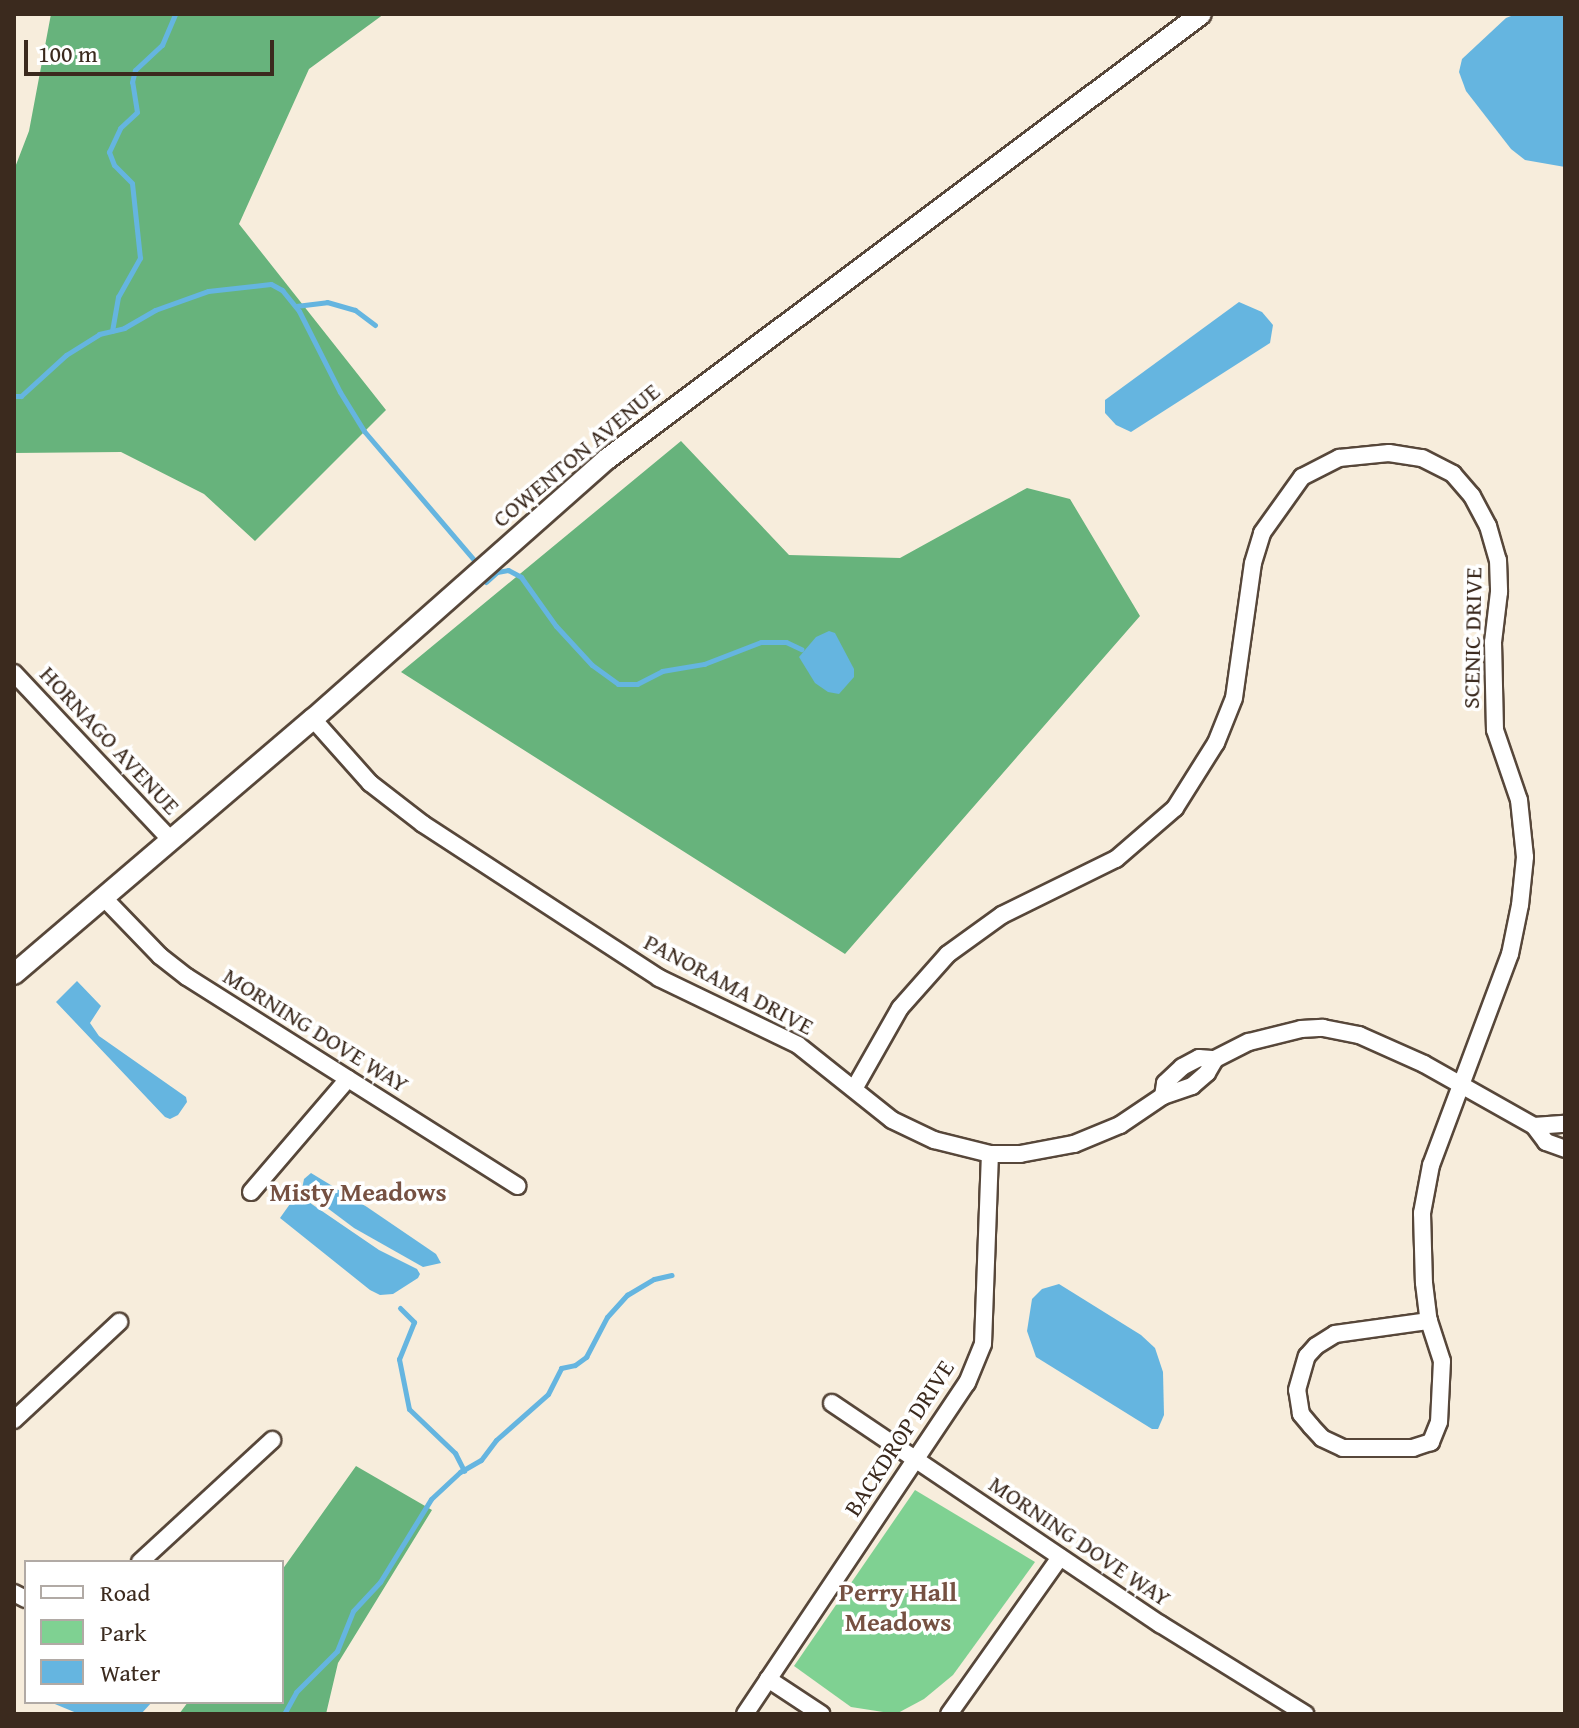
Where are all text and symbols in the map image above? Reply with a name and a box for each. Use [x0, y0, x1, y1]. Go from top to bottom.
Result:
scale bar [28, 24, 278, 74]
text: 100 m [38, 36, 98, 71]
street label: COWENTON AVENUE [487, 377, 665, 533]
street label: SCENIC DRIVE [1456, 567, 1488, 709]
street label: HORNAGO AVENUE [34, 660, 186, 820]
street label: PANORAMA DRIVE [639, 927, 819, 1041]
street label: MORNING DOVE WAY [218, 961, 414, 1099]
district label: Misty Meadows [269, 1176, 447, 1208]
street label: BACKDROP DRIVE [838, 1355, 960, 1521]
street label: MORNING DOVE WAY [984, 1469, 1176, 1613]
legend [24, 1560, 284, 1704]
text: Road [100, 1575, 150, 1610]
district label: Perry Hall Meadows [839, 1576, 957, 1638]
text: Park [100, 1615, 146, 1650]
text: Water [100, 1655, 160, 1690]

